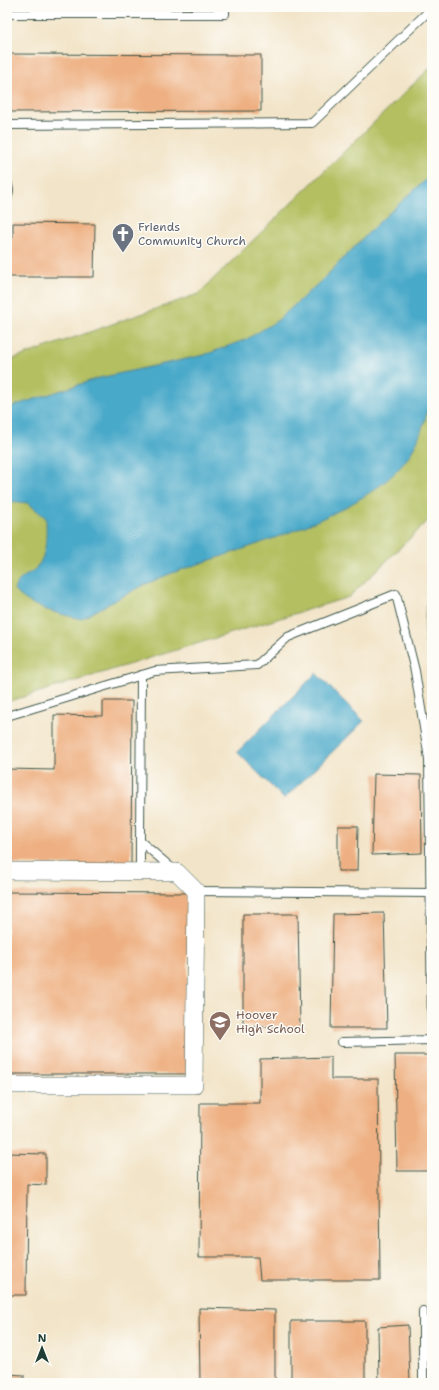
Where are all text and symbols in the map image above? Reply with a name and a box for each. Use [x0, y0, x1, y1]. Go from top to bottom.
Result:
place label: Friends Community Church [138, 219, 246, 249]
church icon: Friends Community Church [110, 221, 136, 254]
place label: Hoover High School [236, 1007, 305, 1037]
school or university icon: Hoover High School [207, 1009, 233, 1042]
north arrow [22, 1328, 62, 1368]
text: N [38, 1331, 47, 1346]

